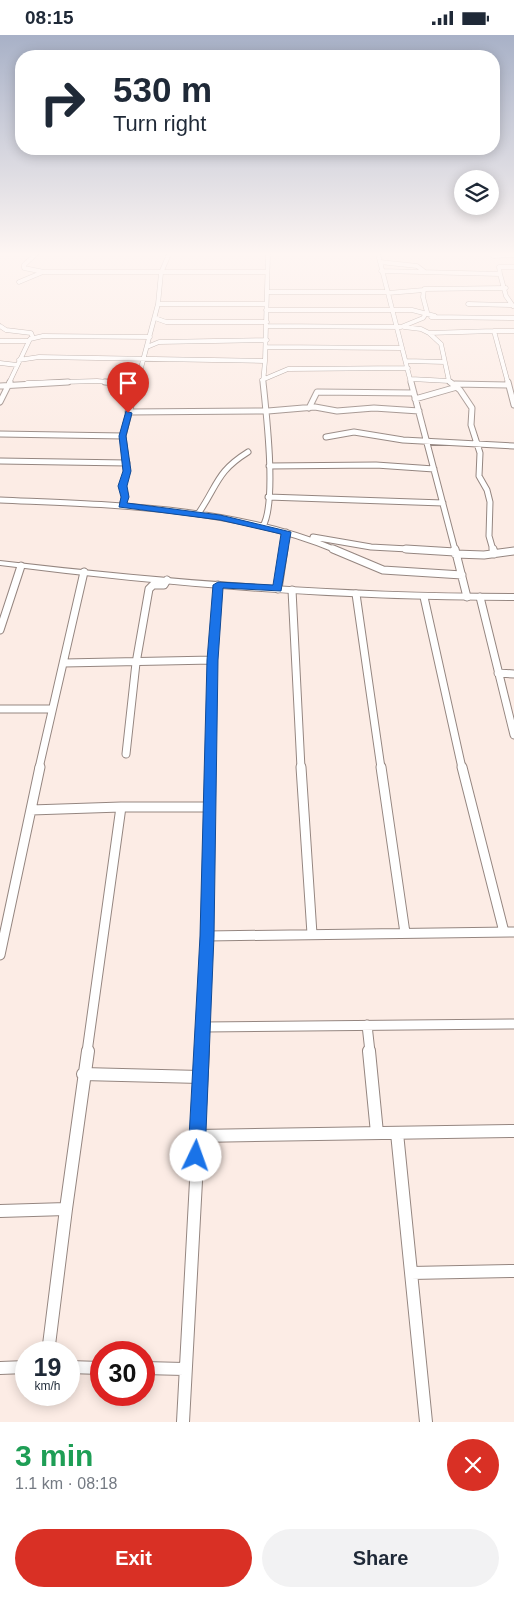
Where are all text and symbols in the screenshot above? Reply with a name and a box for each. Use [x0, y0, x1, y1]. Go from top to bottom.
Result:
text: 08:15 [25, 7, 74, 28]
icon: right [30, 70, 95, 135]
text: 530 m [113, 70, 212, 109]
text: Turn right [113, 111, 206, 136]
map controls [454, 170, 499, 215]
button: layers [454, 170, 499, 215]
pin [107, 362, 149, 413]
icon: arrive [114, 369, 142, 397]
position arrow [169, 1129, 221, 1181]
speed limit sign: 30 [90, 1341, 155, 1406]
text: 19 [34, 1353, 61, 1381]
text: km/h [34, 1379, 61, 1393]
text: 3 min [15, 1439, 93, 1472]
button: close [447, 1439, 499, 1491]
text: 1.1 km · 08:18 [15, 1475, 117, 1492]
button: Exit [15, 1529, 252, 1587]
button: Share [262, 1529, 499, 1587]

